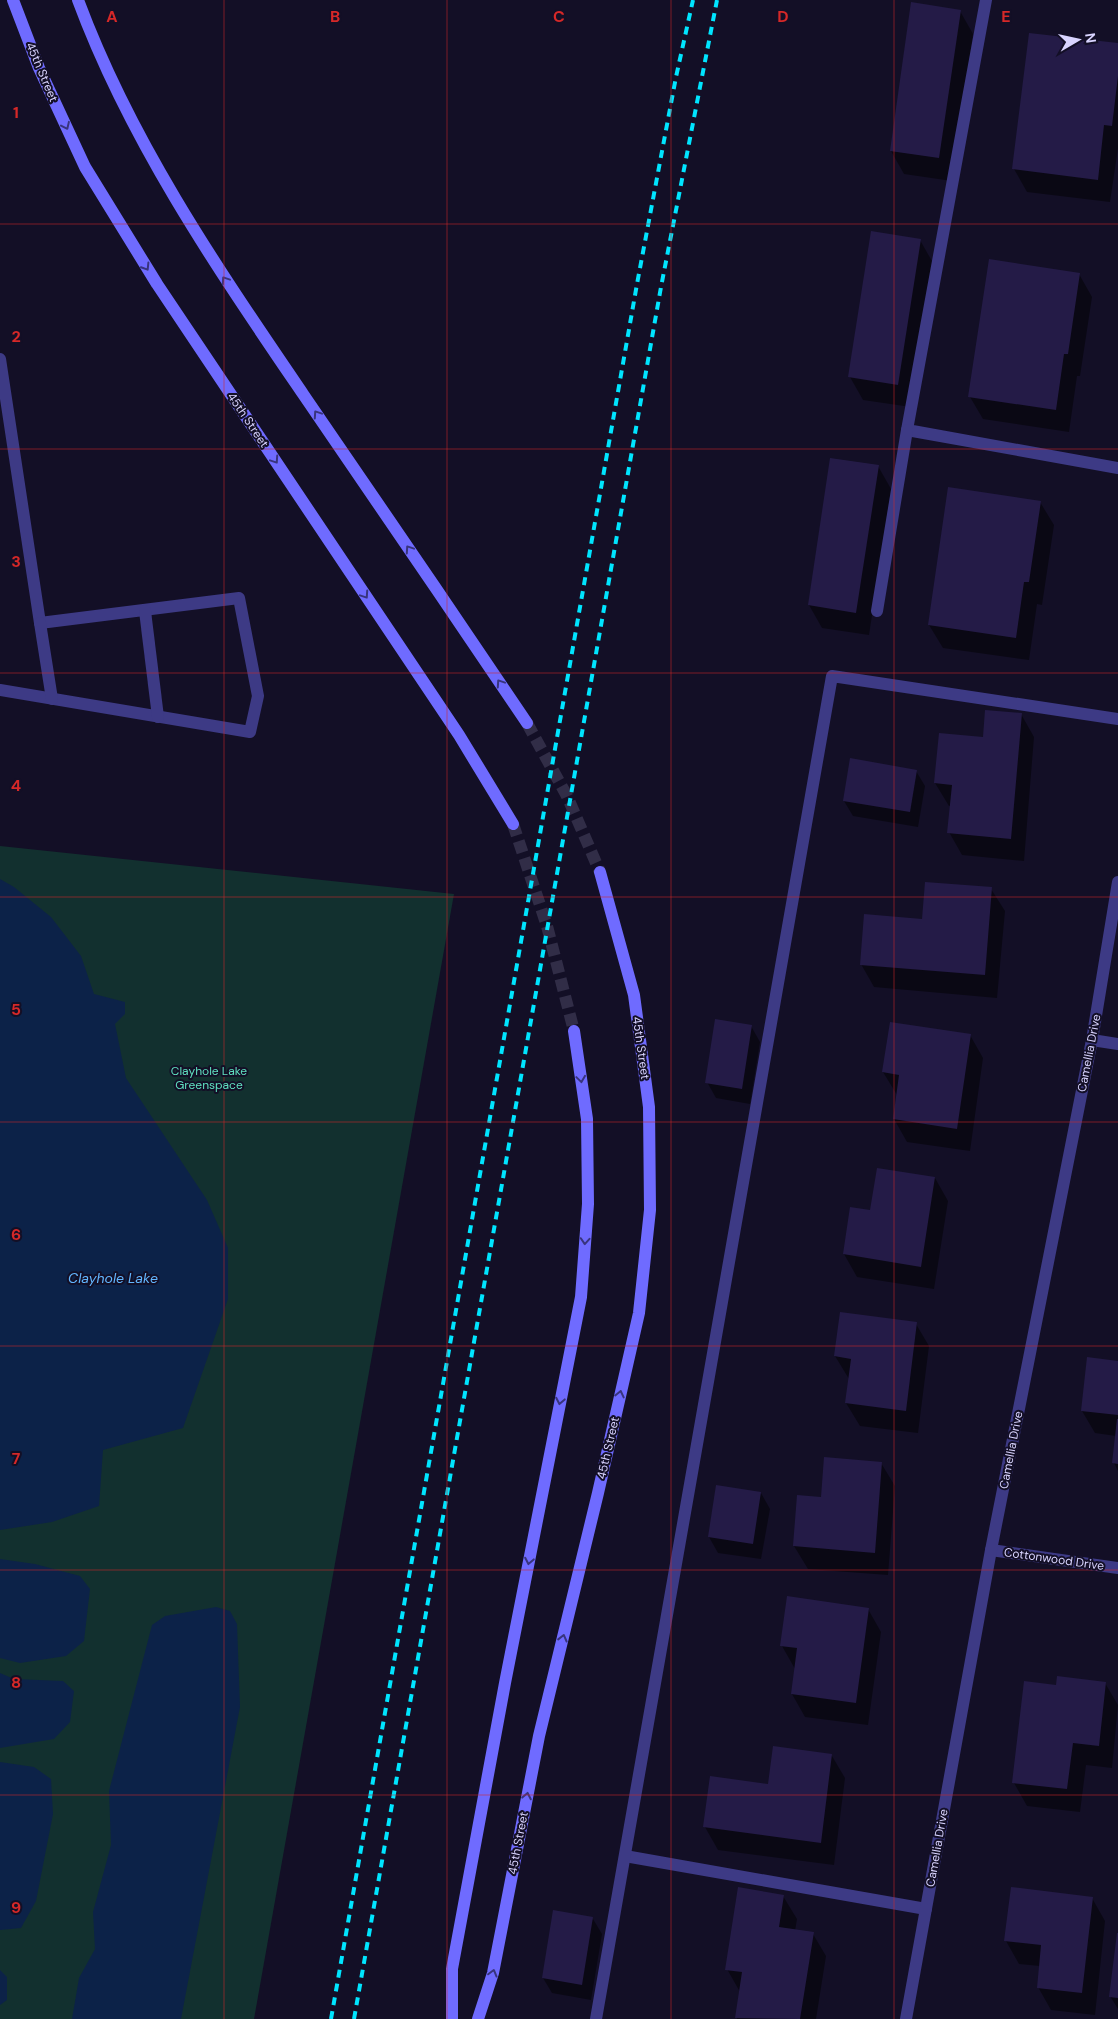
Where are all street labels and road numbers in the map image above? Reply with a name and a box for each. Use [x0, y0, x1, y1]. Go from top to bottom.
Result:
street label: 45th Street [22, 40, 62, 105]
street label: 45th Street [224, 389, 273, 451]
street label: Camellia Drive [1074, 1013, 1104, 1093]
street label: 45th Street [629, 1015, 653, 1081]
street label: Camellia Drive [996, 1410, 1026, 1490]
street label: 45th Street [593, 1415, 623, 1481]
street label: Cottonwood Drive [1003, 1544, 1105, 1574]
street label: Camellia Drive [922, 1808, 952, 1888]
street label: 45th Street [504, 1810, 532, 1876]

